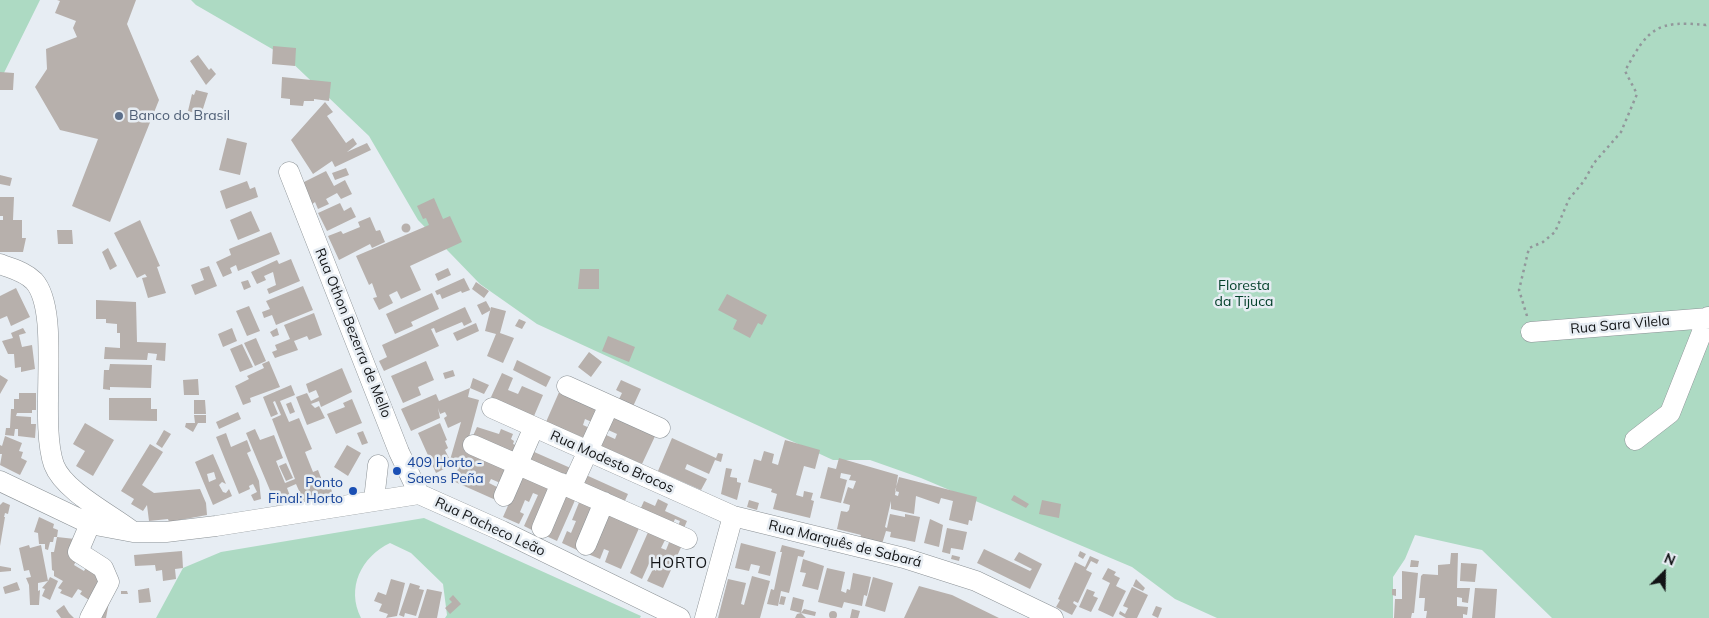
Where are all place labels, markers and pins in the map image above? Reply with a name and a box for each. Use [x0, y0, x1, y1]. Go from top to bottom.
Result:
place label: Banco do Brasil [129, 108, 230, 124]
marker: Banco do Brasil [113, 110, 125, 122]
place label: 409 Horto - Saens Peña [407, 455, 484, 488]
marker: 409 Horto - Saens Peña [391, 465, 403, 477]
place label: Ponto Final: Horto [268, 475, 343, 508]
marker: Ponto Final: Horto [347, 485, 359, 497]

